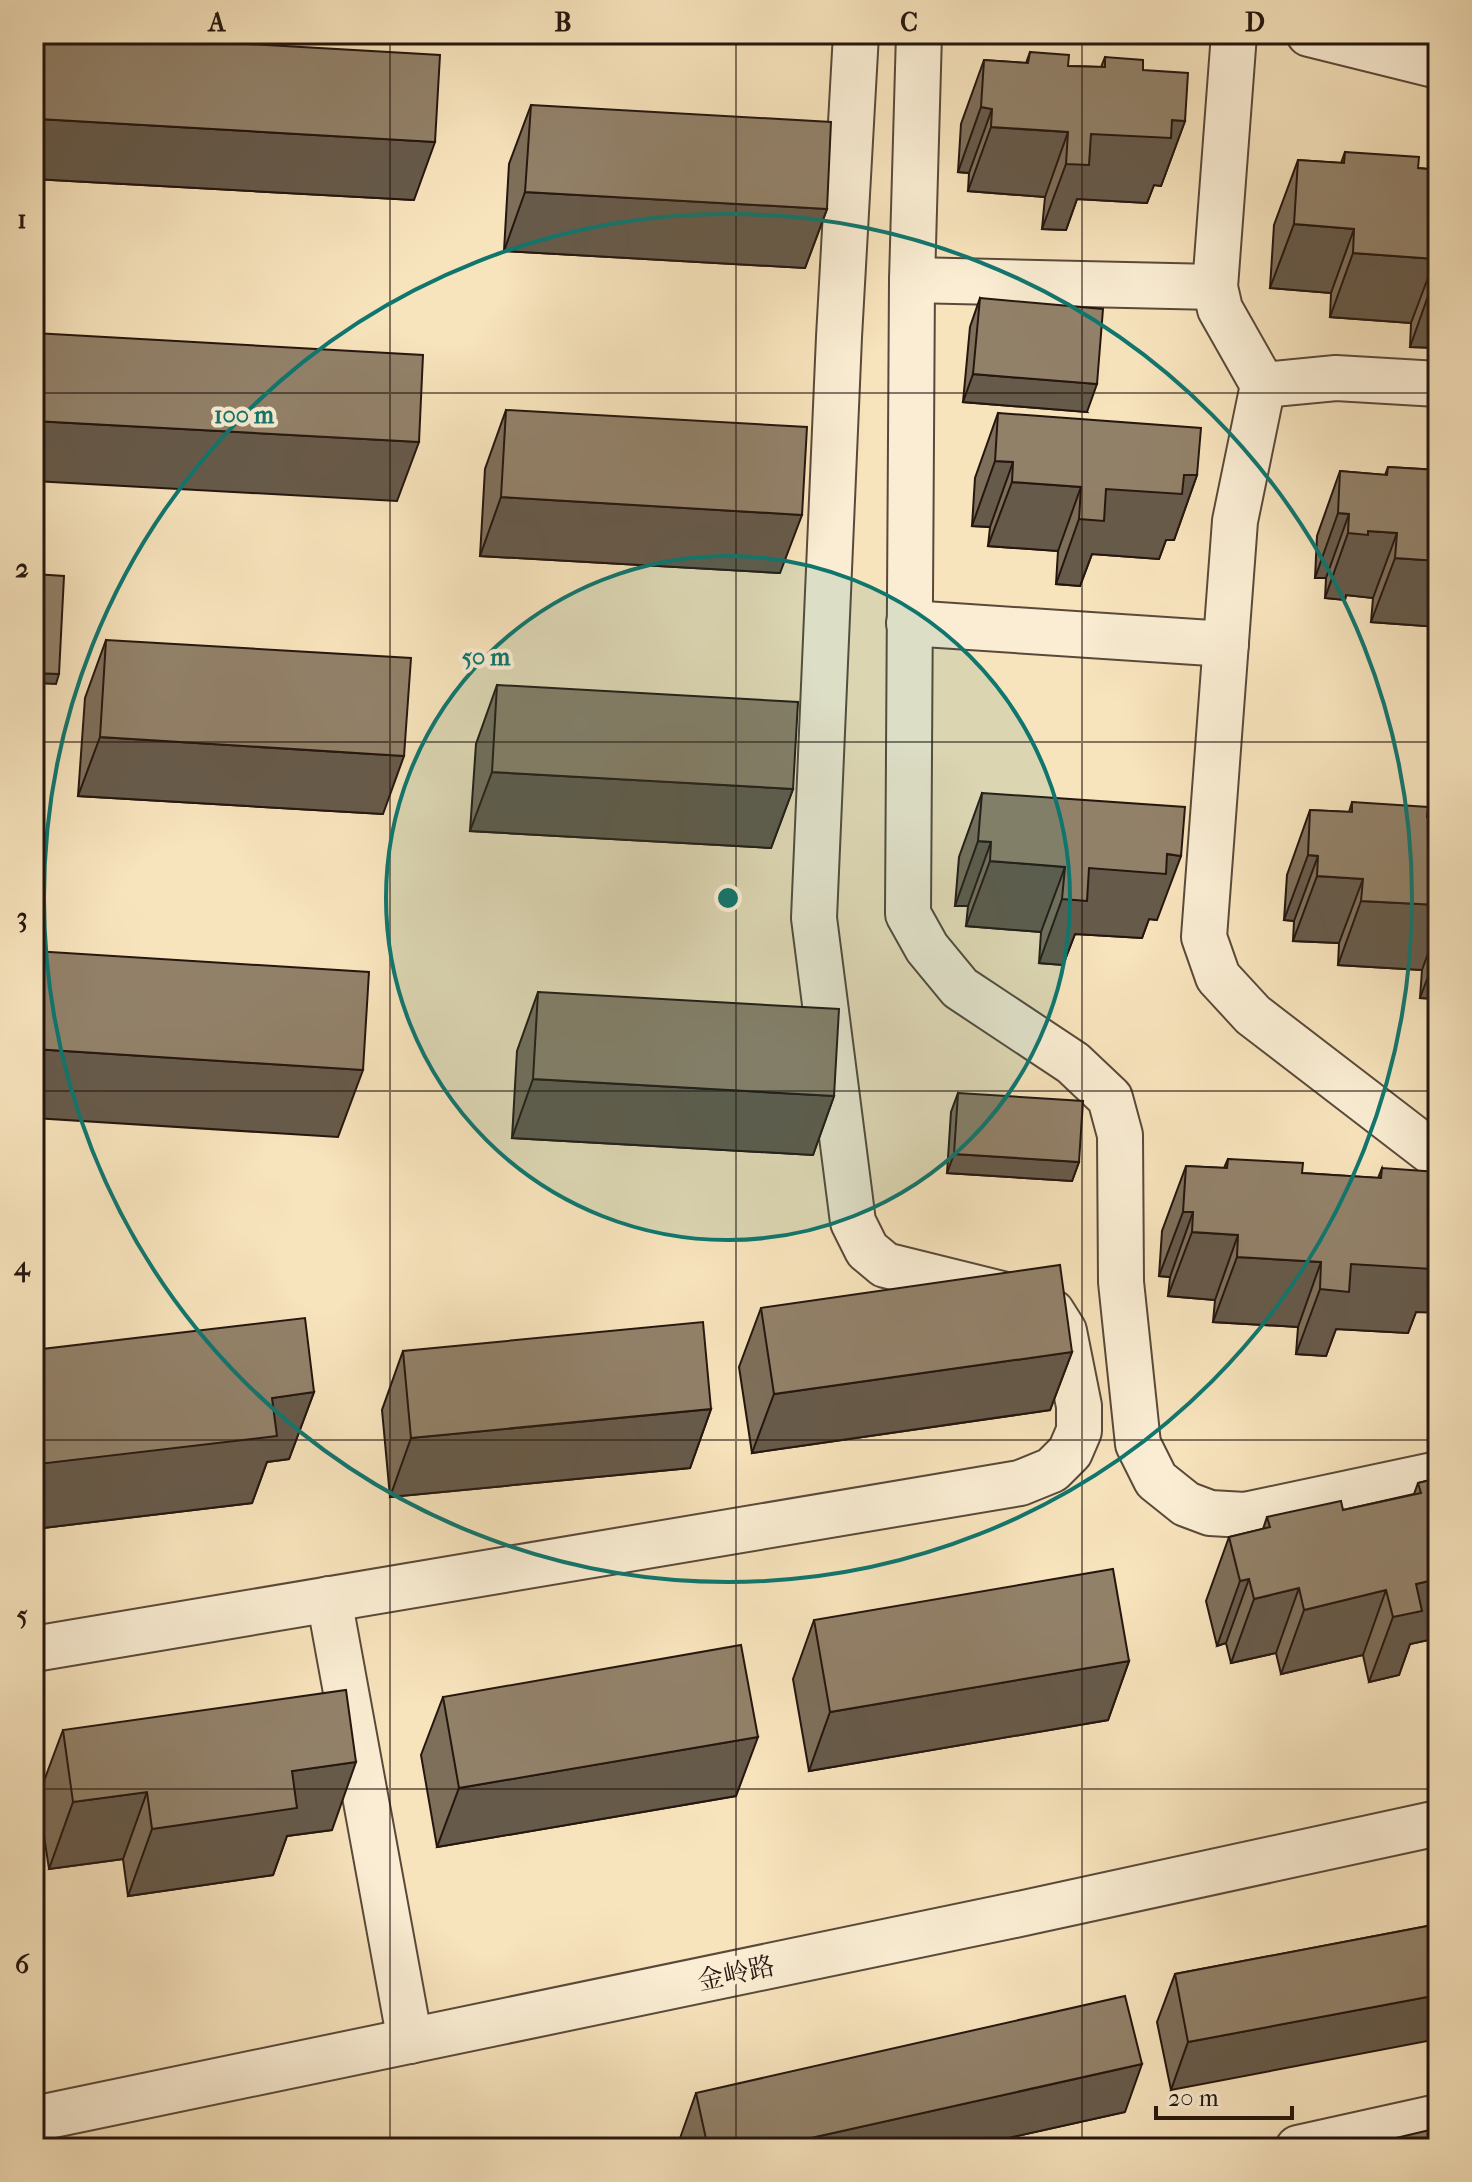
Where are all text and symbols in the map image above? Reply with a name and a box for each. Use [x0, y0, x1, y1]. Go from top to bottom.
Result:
text: A [207, 7, 227, 38]
text: B [555, 7, 572, 38]
text: C [900, 7, 918, 38]
text: D [1245, 7, 1265, 38]
text: 1 [17, 204, 27, 235]
text: 100 m [214, 401, 275, 429]
text: 2 [15, 553, 29, 584]
text: 50 m [462, 643, 511, 671]
centre of rings [714, 884, 742, 912]
text: 3 [17, 902, 27, 933]
text: 4 [13, 1251, 31, 1283]
text: 5 [16, 1600, 28, 1631]
text: 6 [15, 1949, 30, 1980]
street label: 金岭路 [695, 1950, 777, 1997]
scale bar [1156, 2070, 1292, 2120]
text: 20 m [1168, 2084, 1219, 2112]

